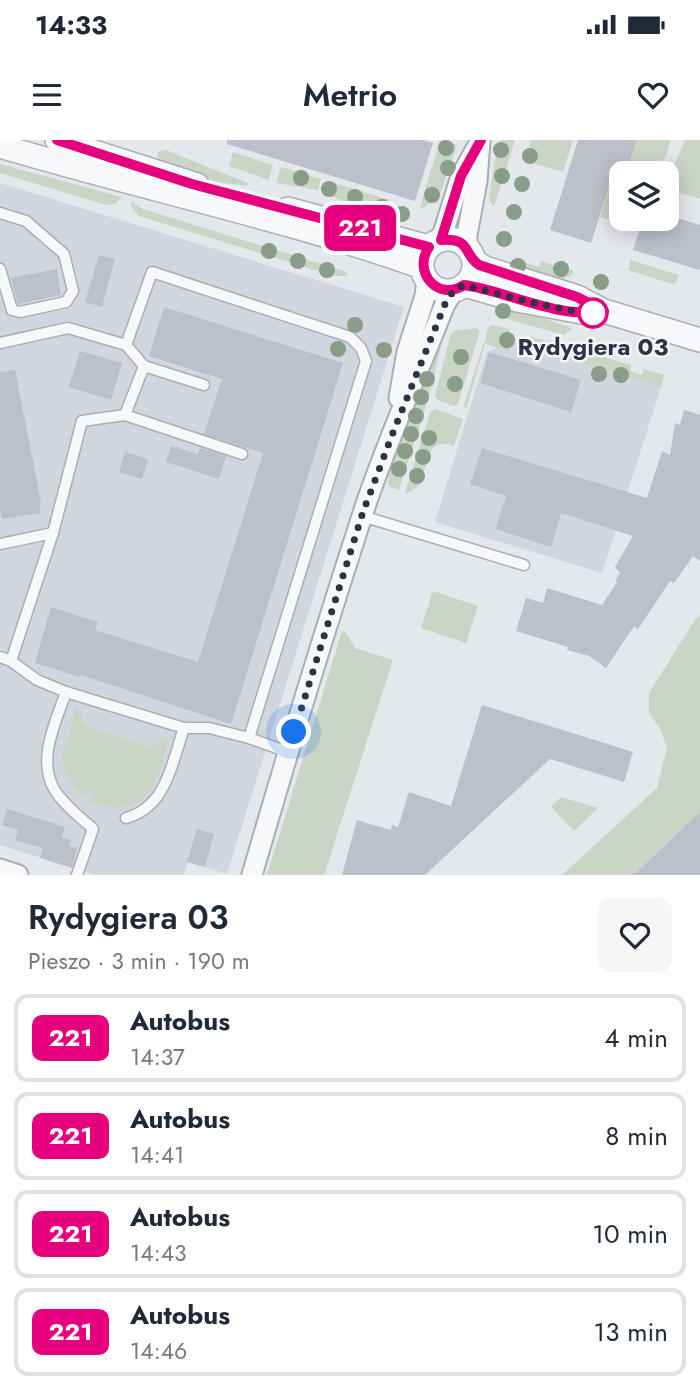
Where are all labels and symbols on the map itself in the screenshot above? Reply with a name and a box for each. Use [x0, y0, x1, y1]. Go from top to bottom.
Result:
line badge: 221 [320, 205, 400, 251]
marker: Rydygiera 03 [578, 298, 608, 328]
place label: Rydygiera 03 [518, 329, 668, 364]
your location [276, 714, 311, 749]

